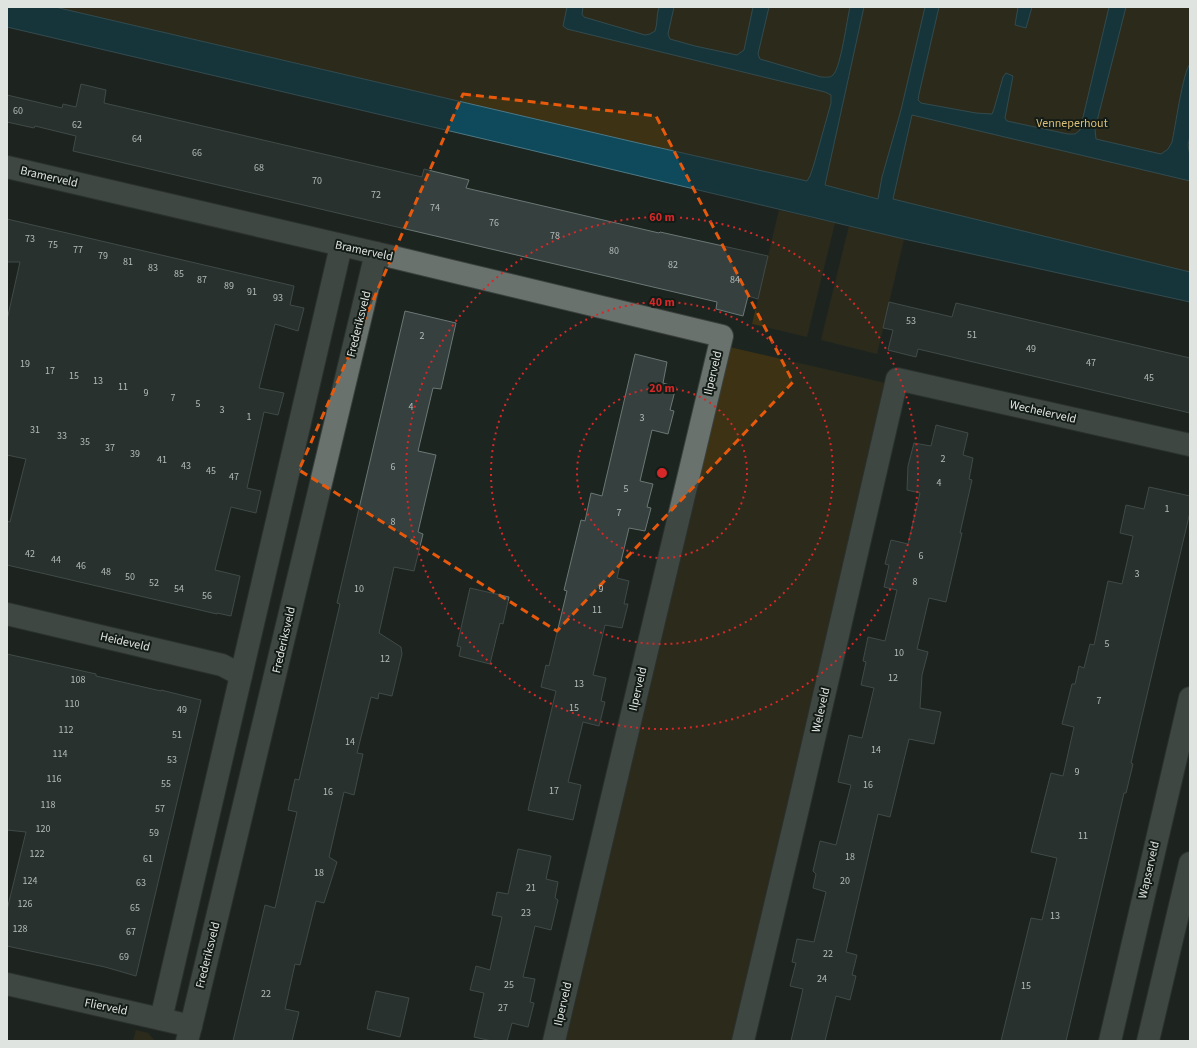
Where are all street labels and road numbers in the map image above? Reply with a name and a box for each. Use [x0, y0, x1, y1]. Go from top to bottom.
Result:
street label: Bramerveld [19, 162, 79, 192]
street label: Bramerveld [334, 237, 394, 265]
street label: Frederiksveld [343, 289, 375, 359]
street label: Ilperveld [700, 349, 726, 397]
street label: Wechelerveld [1008, 396, 1078, 428]
street label: Frederiksveld [268, 605, 300, 675]
street label: Heideveld [98, 628, 152, 656]
street label: Ilperveld [625, 665, 651, 713]
street label: Weleveld [808, 686, 834, 734]
street label: Wapserveld [1134, 840, 1164, 900]
street label: Frederiksveld [192, 920, 224, 990]
street label: Ilperveld [550, 980, 576, 1028]
street label: Flierveld [83, 994, 129, 1020]

